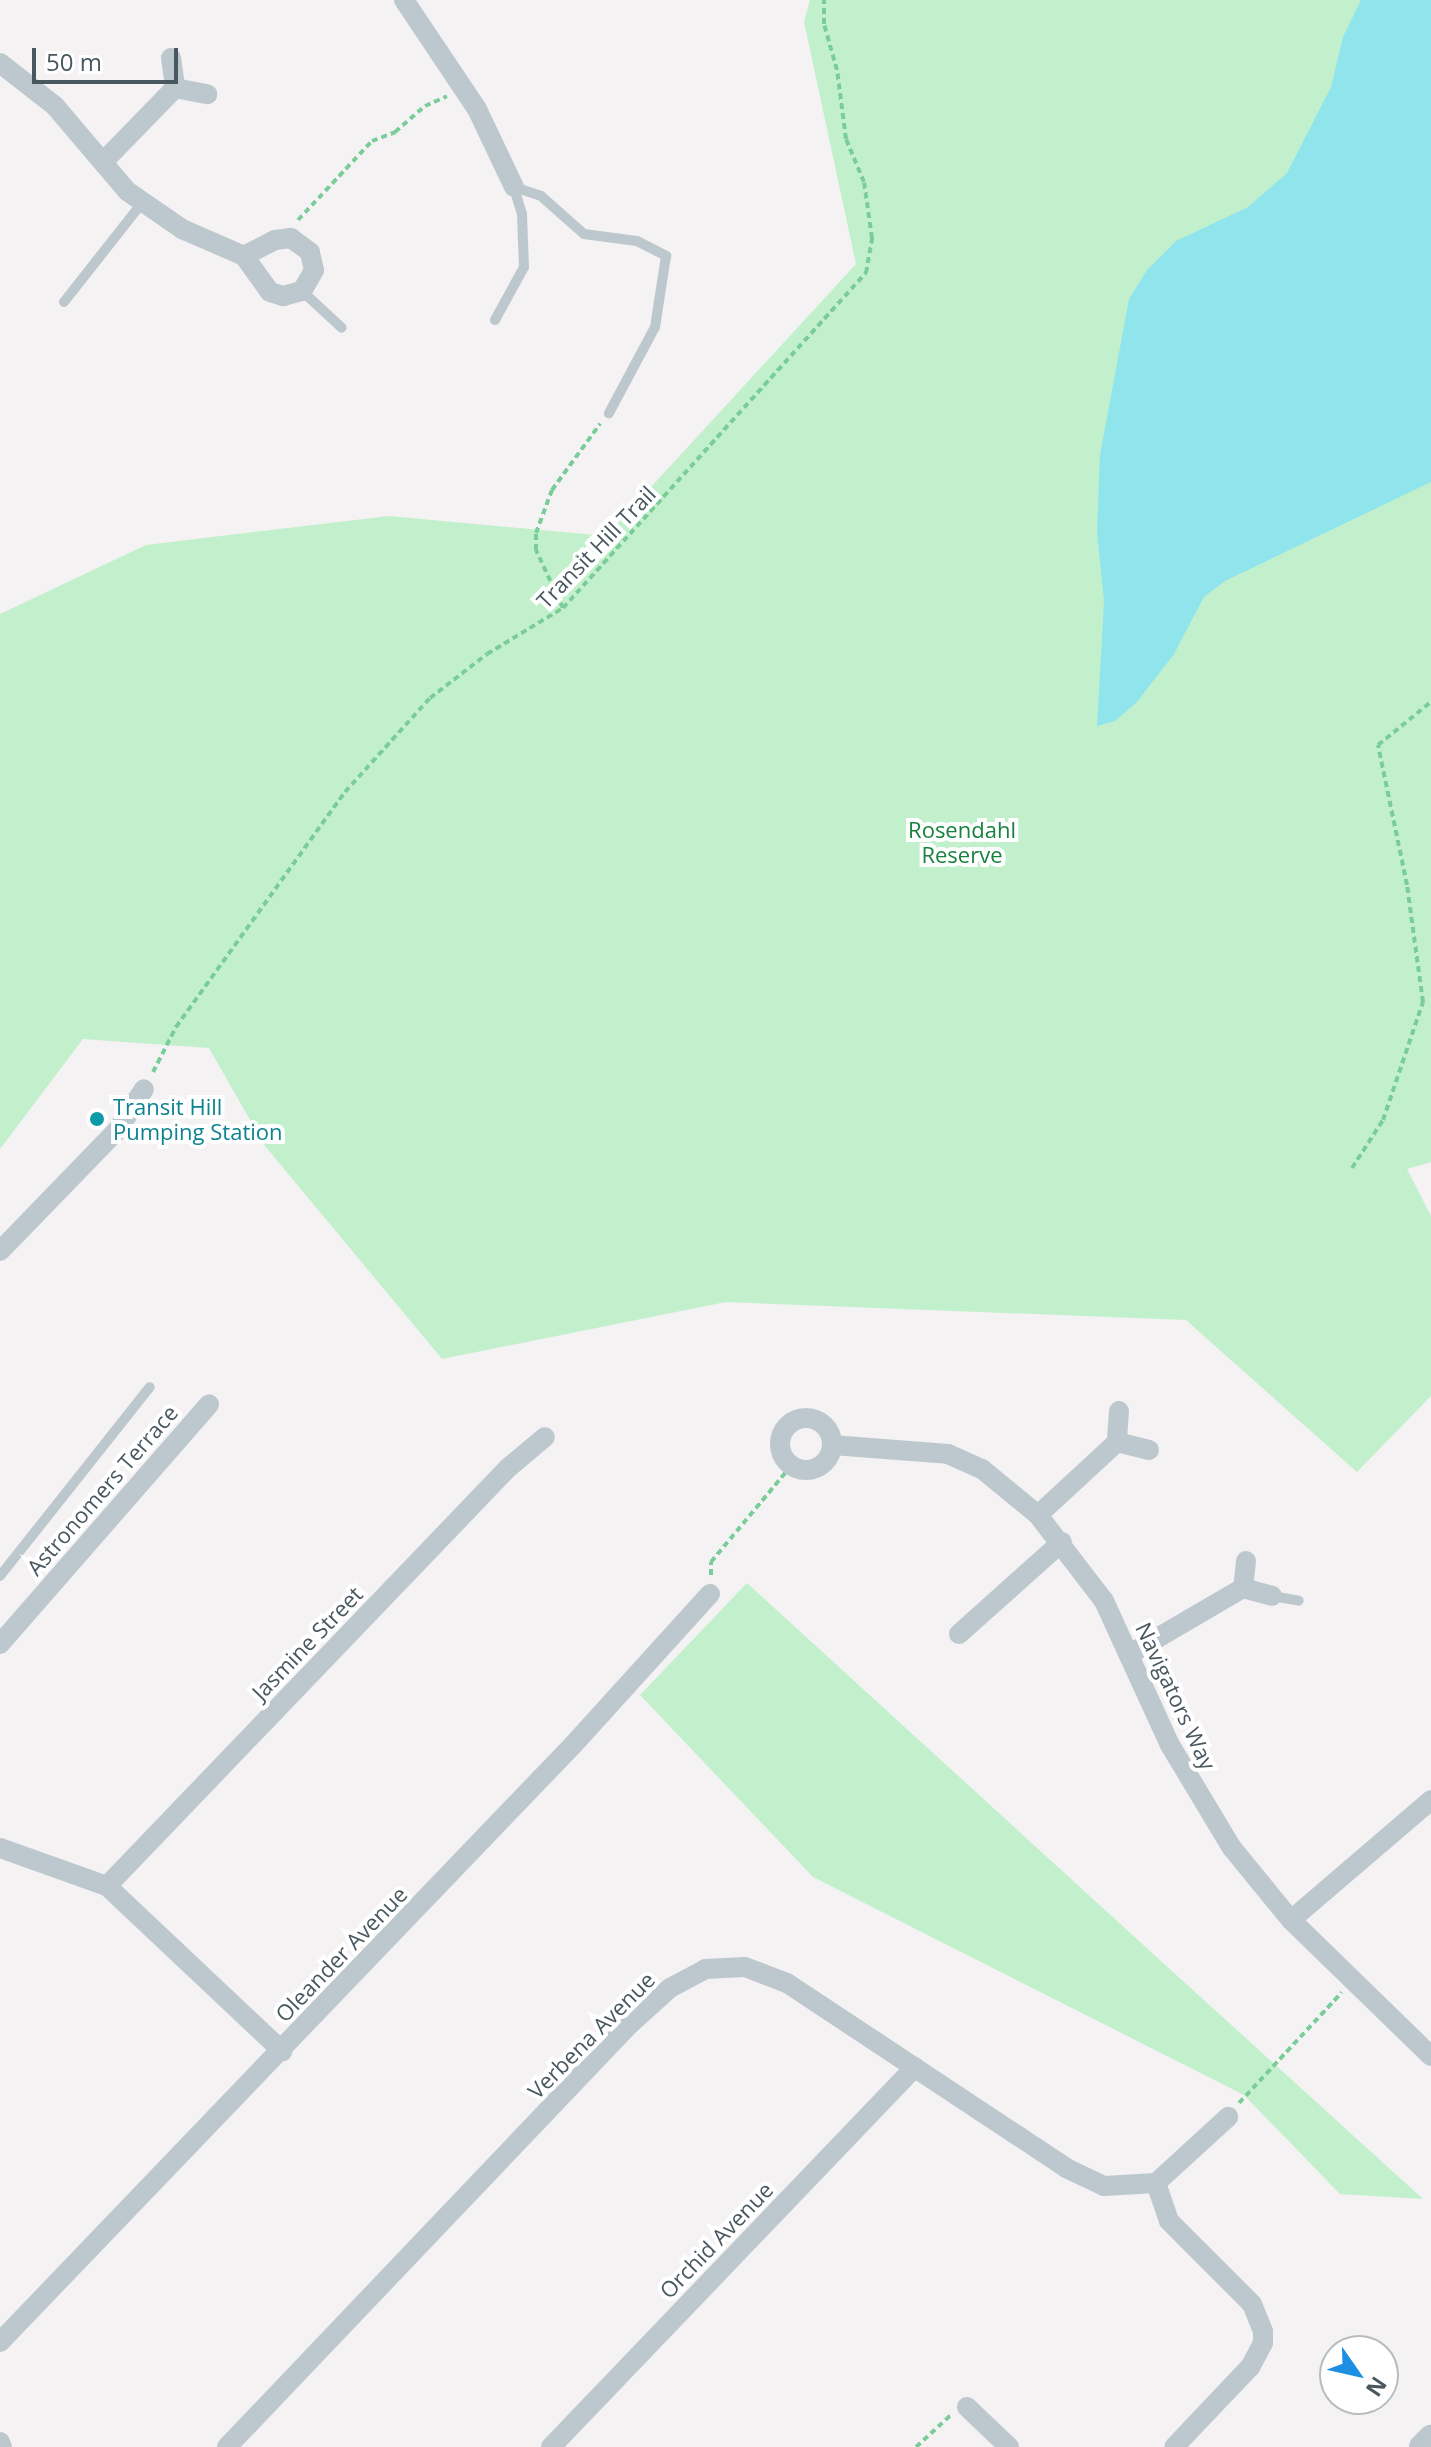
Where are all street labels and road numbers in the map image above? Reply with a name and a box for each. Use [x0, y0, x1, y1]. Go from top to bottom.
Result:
street label: Transit Hill Trail [531, 480, 661, 614]
street label: Astronomers Terrace [21, 1400, 183, 1580]
street label: Jasmine Street [246, 1581, 368, 1705]
street label: Navigators Way [1130, 1618, 1222, 1774]
street label: Oleander Avenue [270, 1881, 412, 2027]
street label: Verbena Avenue [522, 1966, 660, 2104]
street label: Orchid Avenue [654, 2176, 778, 2304]

